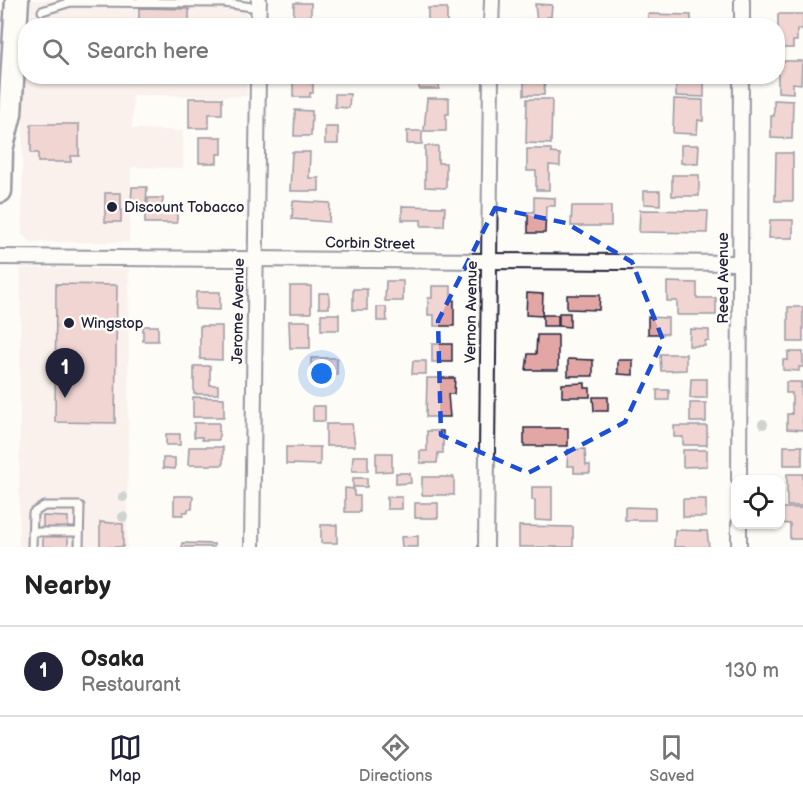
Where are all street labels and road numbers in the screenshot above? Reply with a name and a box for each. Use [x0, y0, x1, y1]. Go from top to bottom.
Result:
street label: Reed Avenue [714, 232, 733, 324]
street label: Corbin Street [325, 233, 416, 254]
street label: Jerome Avenue [228, 258, 249, 364]
street label: Vernon Avenue [461, 261, 482, 363]

